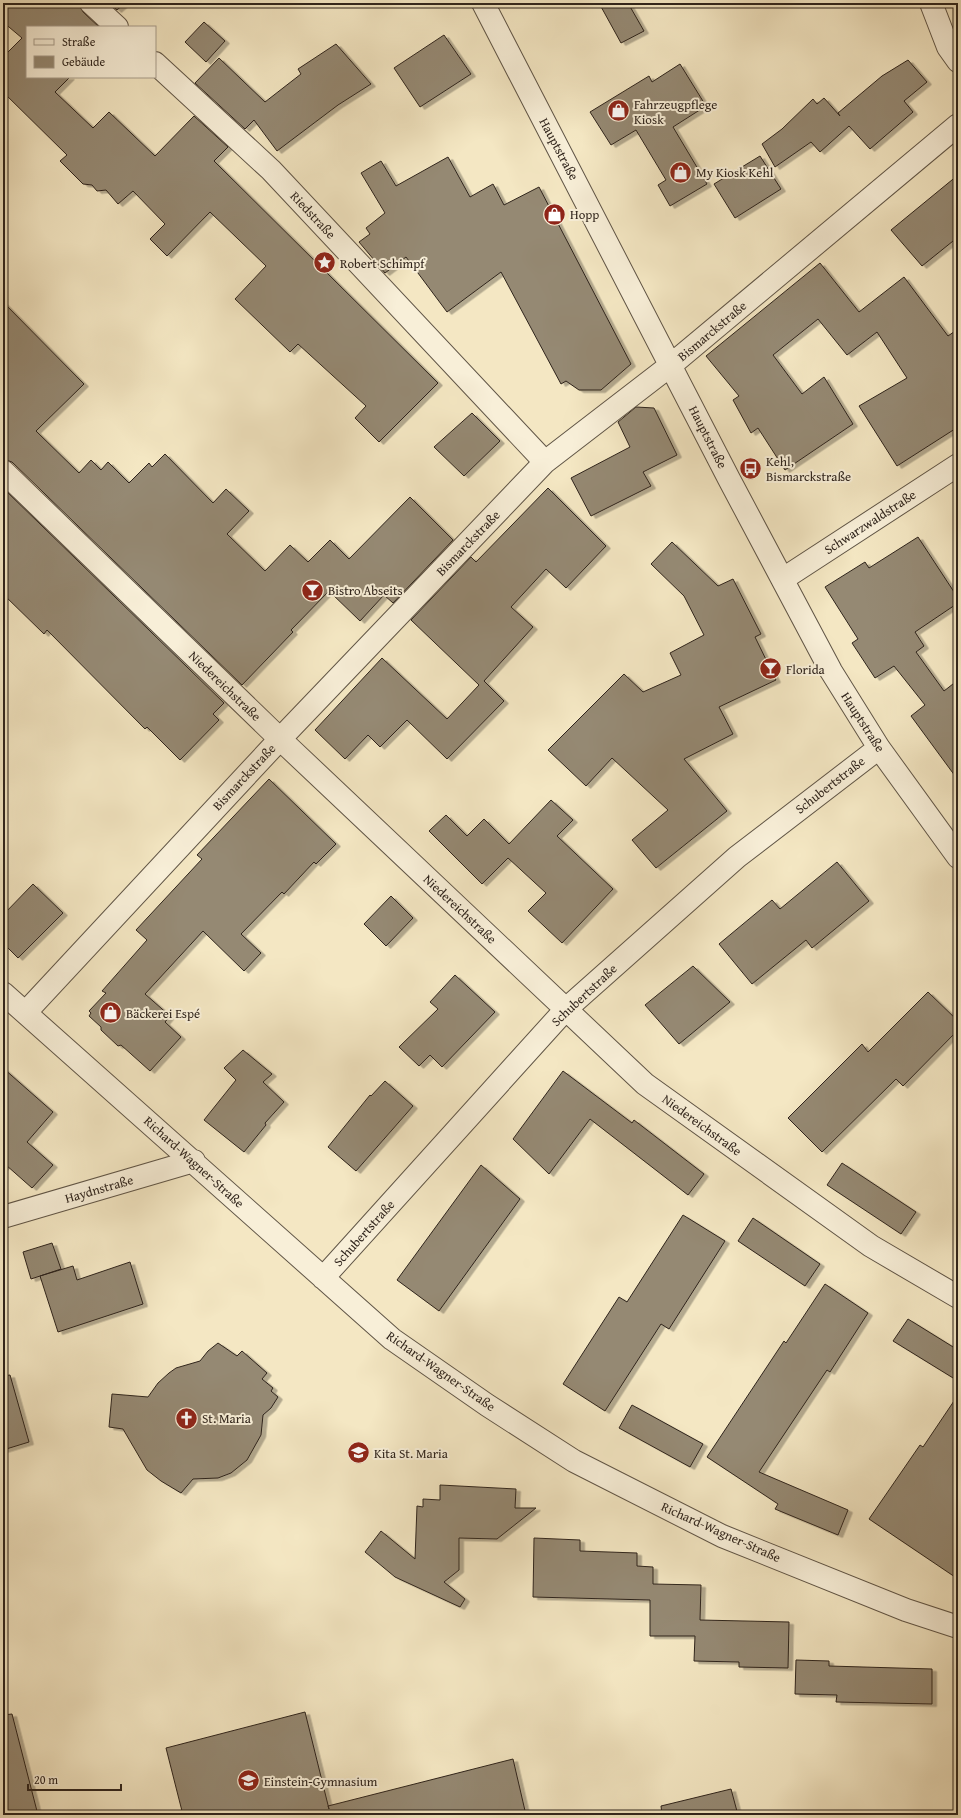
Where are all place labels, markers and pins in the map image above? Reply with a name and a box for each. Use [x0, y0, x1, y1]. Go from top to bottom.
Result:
place label: Fahrzeugpflege Kiosk [634, 95, 717, 129]
shop icon: Fahrzeugpflege Kiosk [605, 98, 631, 124]
shop icon: My Kiosk Kehl [668, 159, 694, 185]
place label: My Kiosk Kehl [696, 163, 774, 182]
shop icon: Hopp [542, 201, 568, 227]
place label: Hopp [570, 205, 599, 224]
place icon: Robert Schimpf [312, 250, 338, 276]
place label: Robert Schimpf [340, 254, 426, 273]
place label: Kehl, Bismarckstraße [766, 452, 851, 486]
bus stop icon: Kehl, Bismarckstraße [737, 455, 763, 481]
bar icon: Bistro Abseits [300, 577, 326, 603]
place label: Bistro Abseits [328, 581, 403, 600]
bar icon: Florida [758, 656, 784, 682]
place label: Florida [786, 660, 826, 679]
shop icon: Bäckerei Espé [97, 1000, 123, 1026]
place label: Bäckerei Espé [126, 1004, 200, 1023]
church icon: St. Maria [173, 1405, 199, 1431]
place label: St. Maria [202, 1409, 252, 1428]
school or university icon: Kita St. Maria [346, 1440, 372, 1466]
place label: Kita St. Maria [374, 1444, 449, 1463]
school or university icon: Einstein-Gymnasium [235, 1768, 261, 1794]
place label: Einstein-Gymnasium [264, 1772, 378, 1791]

